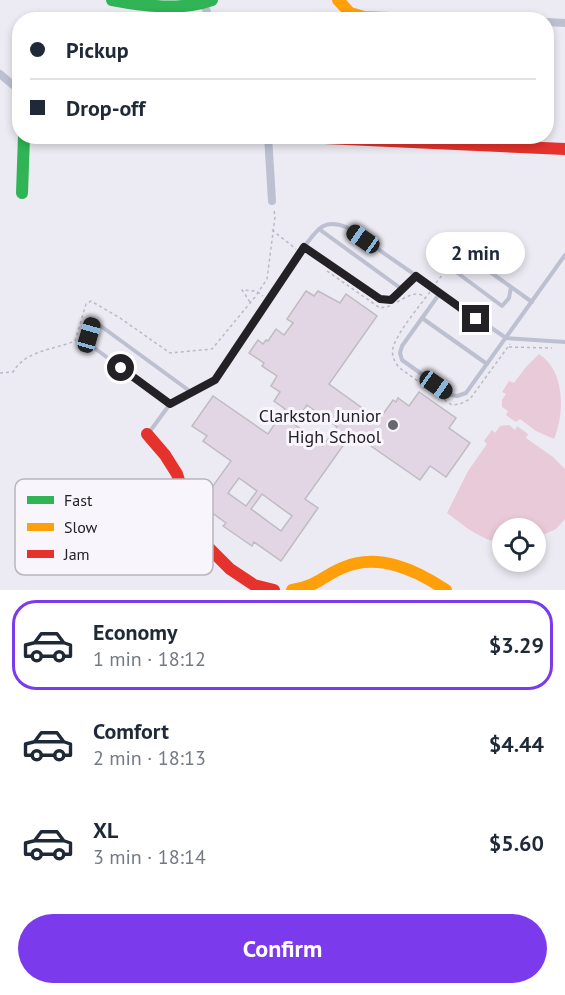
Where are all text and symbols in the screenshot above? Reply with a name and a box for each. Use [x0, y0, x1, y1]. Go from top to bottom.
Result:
text: Pickup [66, 36, 129, 64]
text: Drop-off [66, 94, 145, 122]
car [343, 221, 383, 257]
callout: 2 min [426, 232, 526, 274]
text: 2 min [451, 240, 500, 266]
route end [462, 305, 489, 332]
car [75, 315, 103, 355]
route start [107, 354, 134, 381]
car [416, 367, 456, 403]
place label: Clarkston Junior High School [259, 404, 382, 448]
marker: Clarkston Junior High School [386, 418, 400, 432]
legend [15, 479, 213, 575]
text: Fast [64, 490, 93, 510]
text: Slow [64, 517, 98, 537]
map controls [492, 518, 546, 572]
button: locate [492, 518, 546, 572]
text: Jam [63, 544, 90, 564]
icon: car [21, 618, 75, 672]
text: Economy [93, 618, 177, 646]
text: $3.29 [489, 631, 544, 659]
text: 1 min · 18:12 [93, 646, 206, 672]
icon: car [21, 717, 75, 771]
text: Comfort [93, 717, 169, 745]
text: $4.44 [489, 730, 544, 758]
text: 2 min · 18:13 [93, 745, 206, 771]
icon: car [21, 816, 75, 870]
text: XL [93, 816, 118, 844]
text: $5.60 [489, 829, 544, 857]
text: 3 min · 18:14 [93, 844, 206, 870]
button: Confirm [18, 914, 547, 983]

